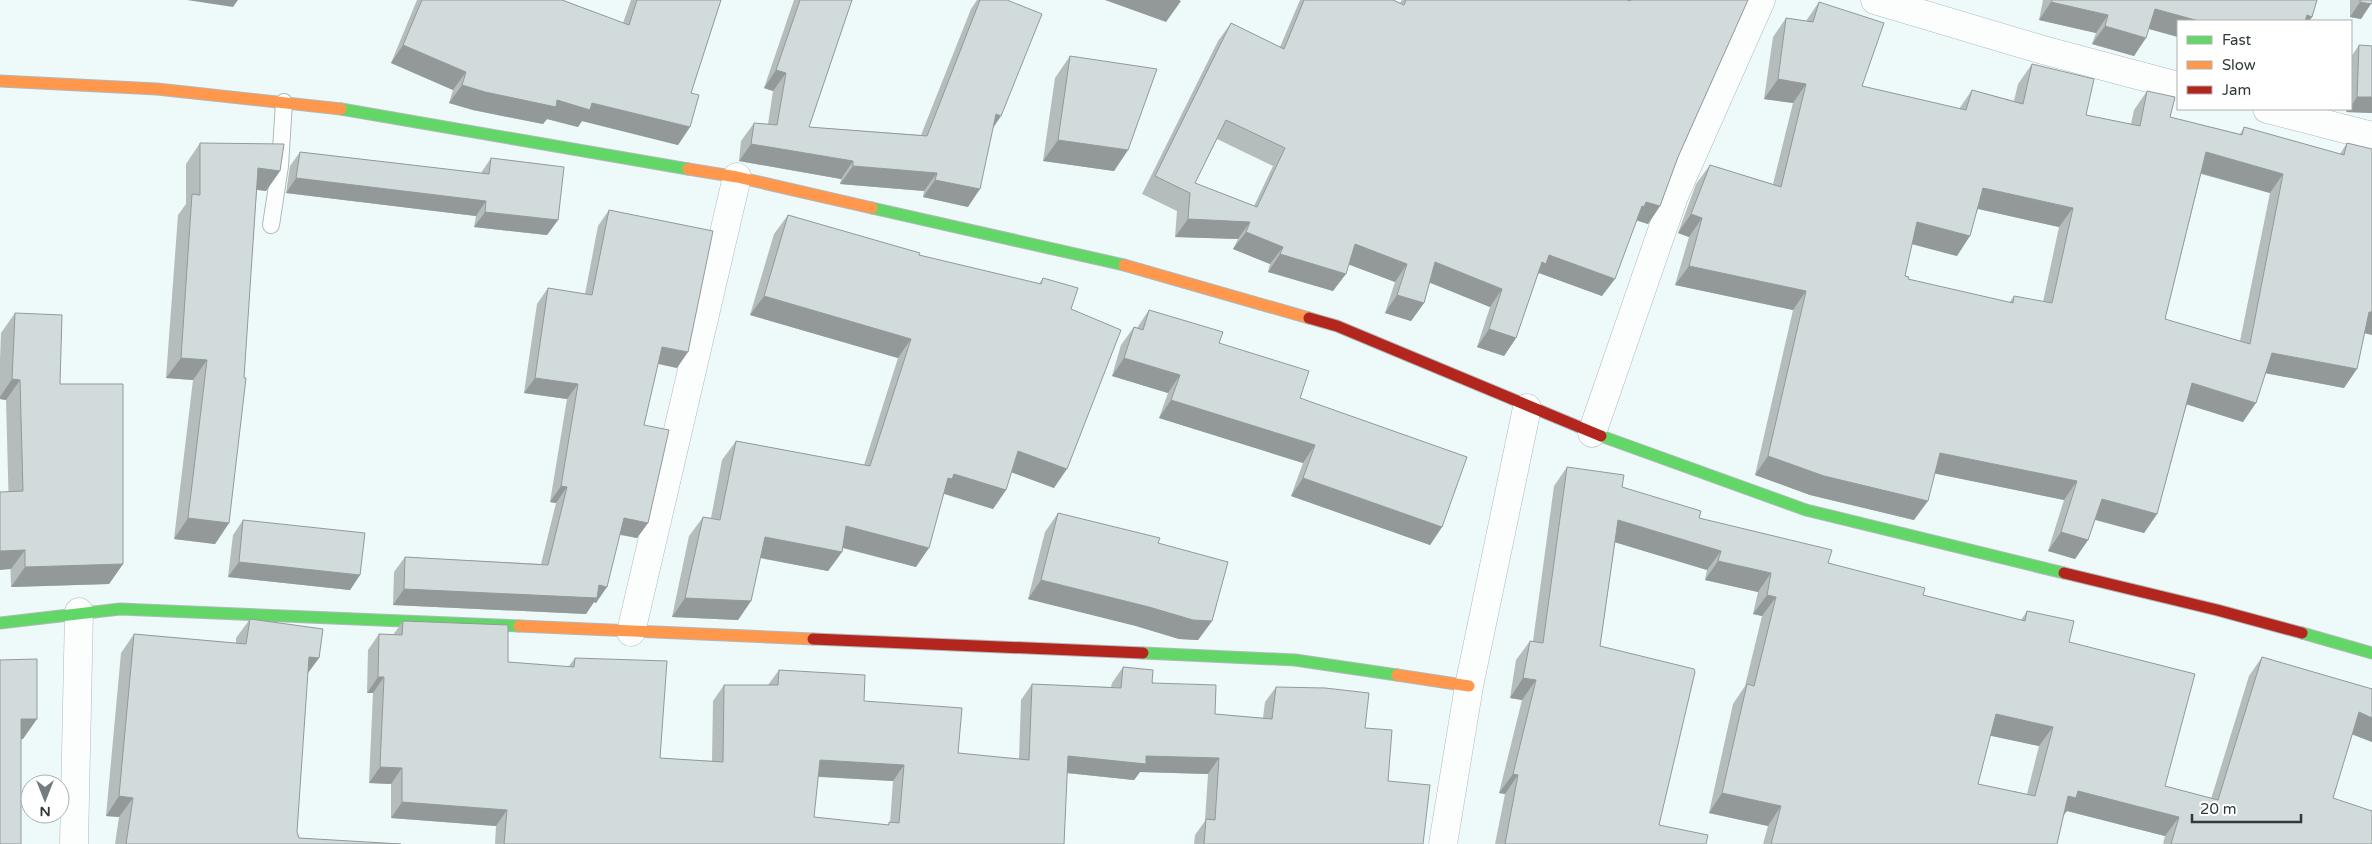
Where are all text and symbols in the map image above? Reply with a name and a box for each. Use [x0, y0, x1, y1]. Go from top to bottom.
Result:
legend [2177, 20, 2352, 110]
text: Fast [2222, 31, 2252, 49]
text: Slow [2222, 56, 2256, 74]
text: Jam [2222, 81, 2251, 99]
north arrow [20, 774, 70, 824]
scale bar [2192, 792, 2301, 824]
text: 20 m [2200, 800, 2237, 818]
text: N [39, 803, 51, 820]

